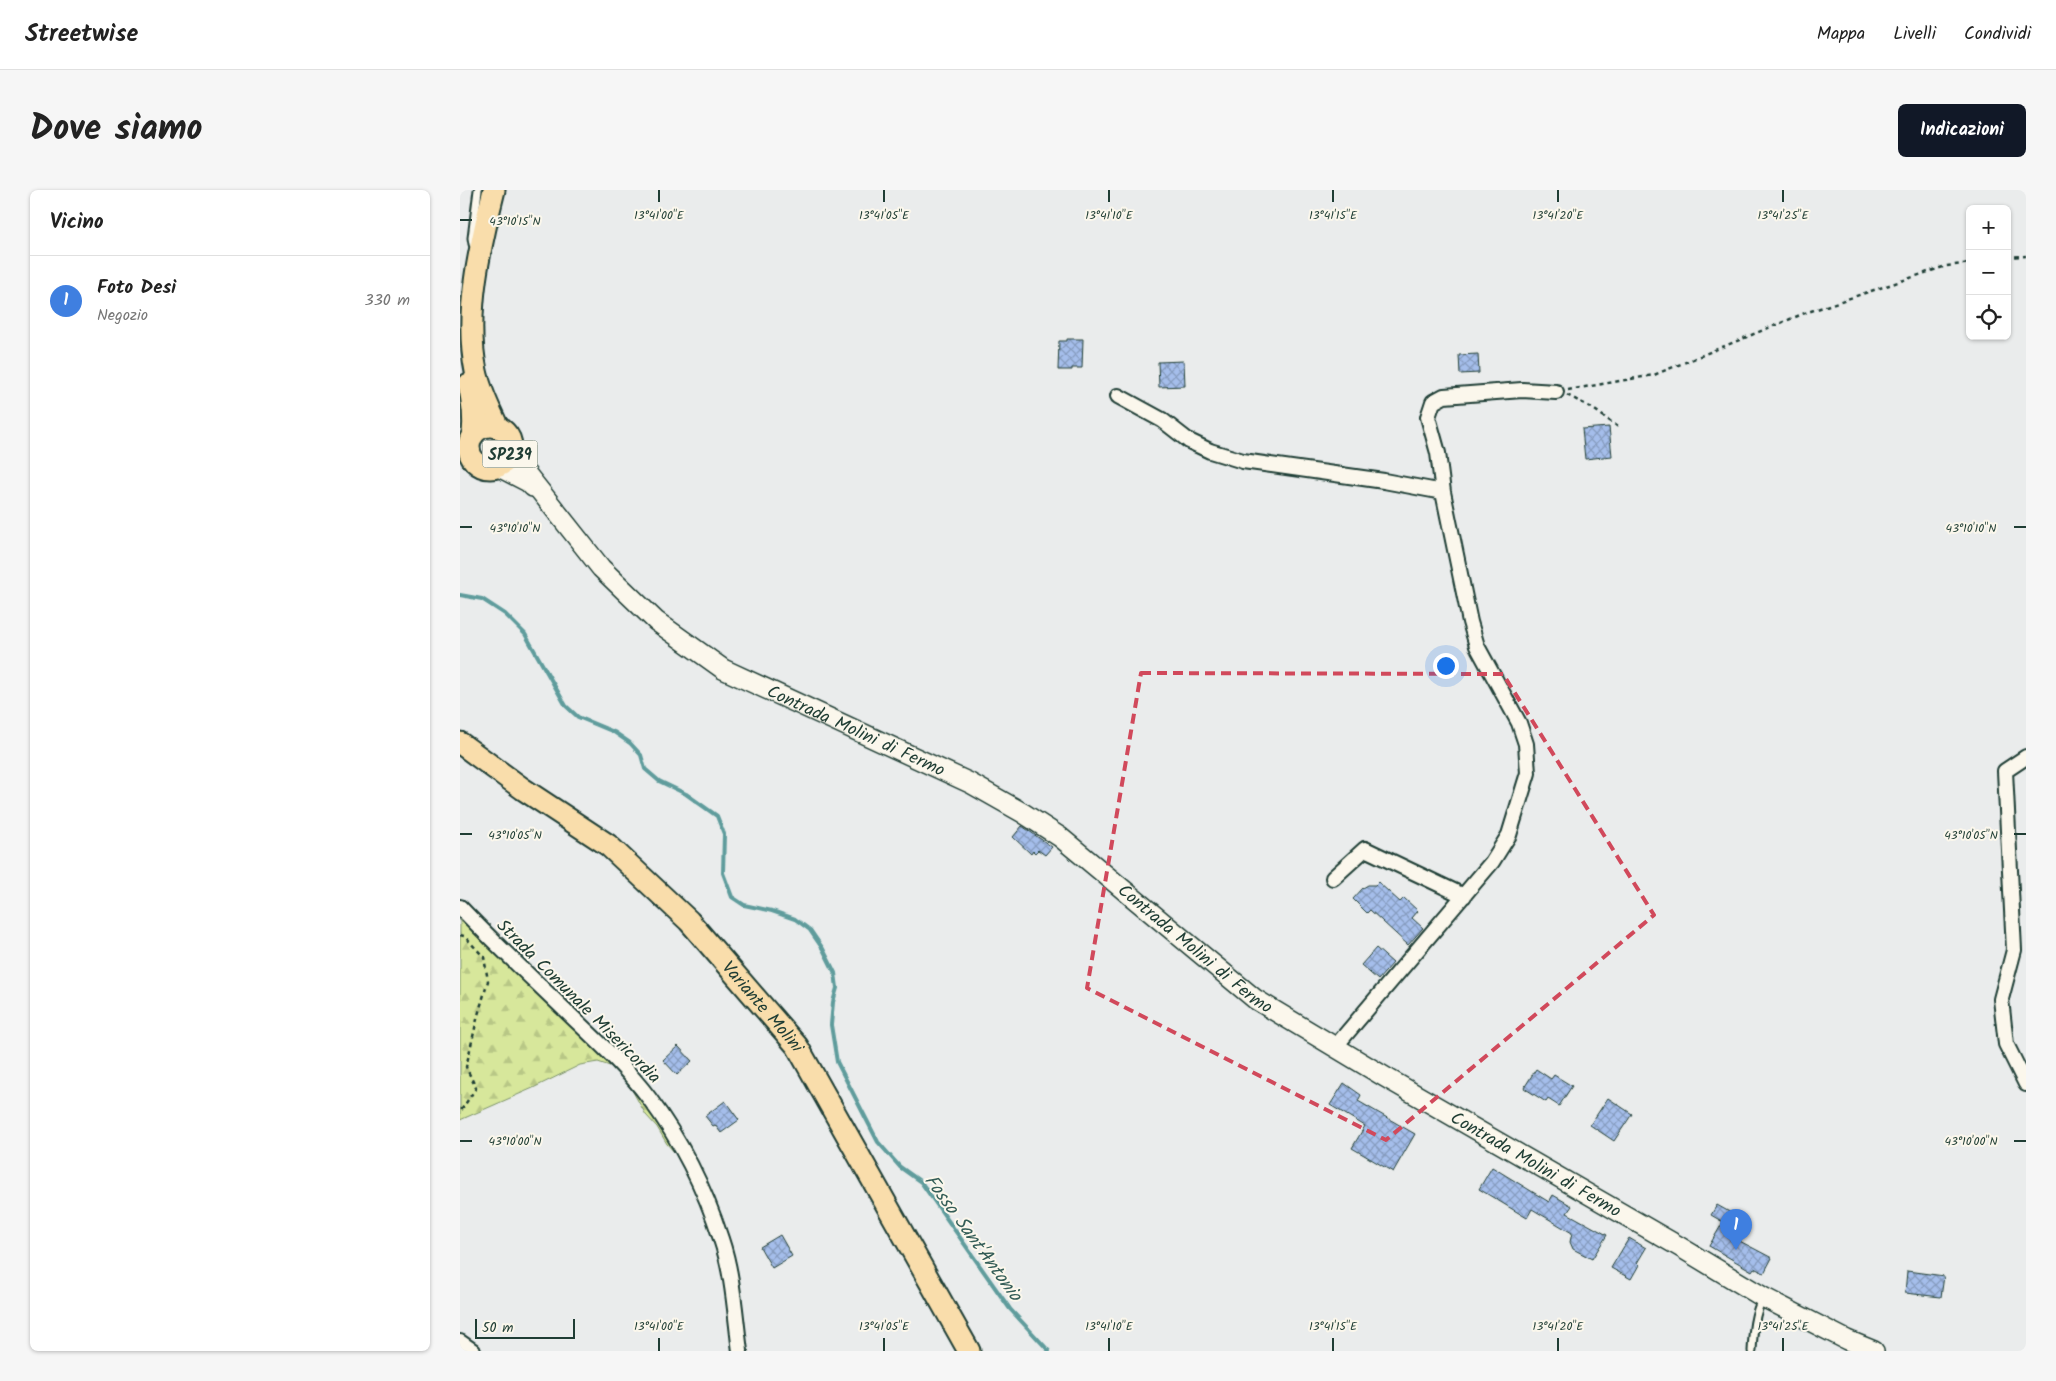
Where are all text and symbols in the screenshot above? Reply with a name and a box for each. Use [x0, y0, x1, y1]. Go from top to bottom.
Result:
text: Streetwise [25, 15, 138, 54]
text: Mappa [1817, 20, 1865, 49]
text: Livelli [1893, 20, 1936, 49]
text: Condividi [1964, 20, 2031, 49]
text: Dove siamo [30, 102, 203, 158]
button: Indicazioni [1898, 104, 2026, 157]
map controls [1966, 205, 2011, 340]
button: + [1966, 205, 2011, 250]
text: Vicino [50, 206, 104, 239]
text: 13°41'00"E [634, 206, 685, 225]
text: 13°41'05"E [859, 206, 910, 225]
text: 13°41'10"E [1085, 206, 1134, 225]
text: 13°41'15"E [1309, 206, 1358, 225]
text: 13°41'20"E [1533, 206, 1584, 225]
text: 13°41'25"E [1757, 206, 1810, 225]
text: 43°10'15"N [489, 212, 541, 231]
button: − [1966, 250, 2011, 295]
text: Foto Desi [97, 273, 176, 303]
text: 1 [64, 288, 68, 313]
text: 330 m [365, 288, 410, 313]
button: locate [1966, 295, 2011, 340]
text: Negozio [97, 303, 148, 328]
road number: SP239 [482, 440, 538, 468]
text: 43°10'10"N [490, 519, 540, 538]
text: 43°10'10"N [1946, 519, 1996, 538]
your location [1433, 653, 1459, 679]
street label: Contrada Molini di Fermo [762, 678, 949, 785]
text: 43°10'05"N [488, 826, 542, 845]
text: 43°10'05"N [1944, 826, 1998, 845]
street label: Contrada Molini di Fermo [1110, 877, 1278, 1022]
street label: Strada Comunale Misericordia [489, 913, 667, 1091]
street label: Variante Molini [714, 955, 811, 1059]
street label: Contrada Molini di Fermo [1444, 1105, 1626, 1226]
text: 43°10'00"N [488, 1132, 542, 1151]
text: 43°10'00"N [1944, 1132, 1998, 1151]
water label: Fosso Sant'Antonio [916, 1168, 1030, 1309]
pin: 1 [1720, 1209, 1752, 1250]
scale bar [475, 1316, 575, 1339]
text: 50 m [482, 1317, 513, 1339]
text: 13°41'00"E [634, 1317, 685, 1336]
text: 13°41'05"E [859, 1317, 910, 1336]
text: 13°41'10"E [1085, 1317, 1134, 1336]
text: 13°41'15"E [1309, 1317, 1358, 1336]
text: 13°41'20"E [1533, 1317, 1584, 1336]
text: 13°41'25"E [1757, 1317, 1810, 1336]

